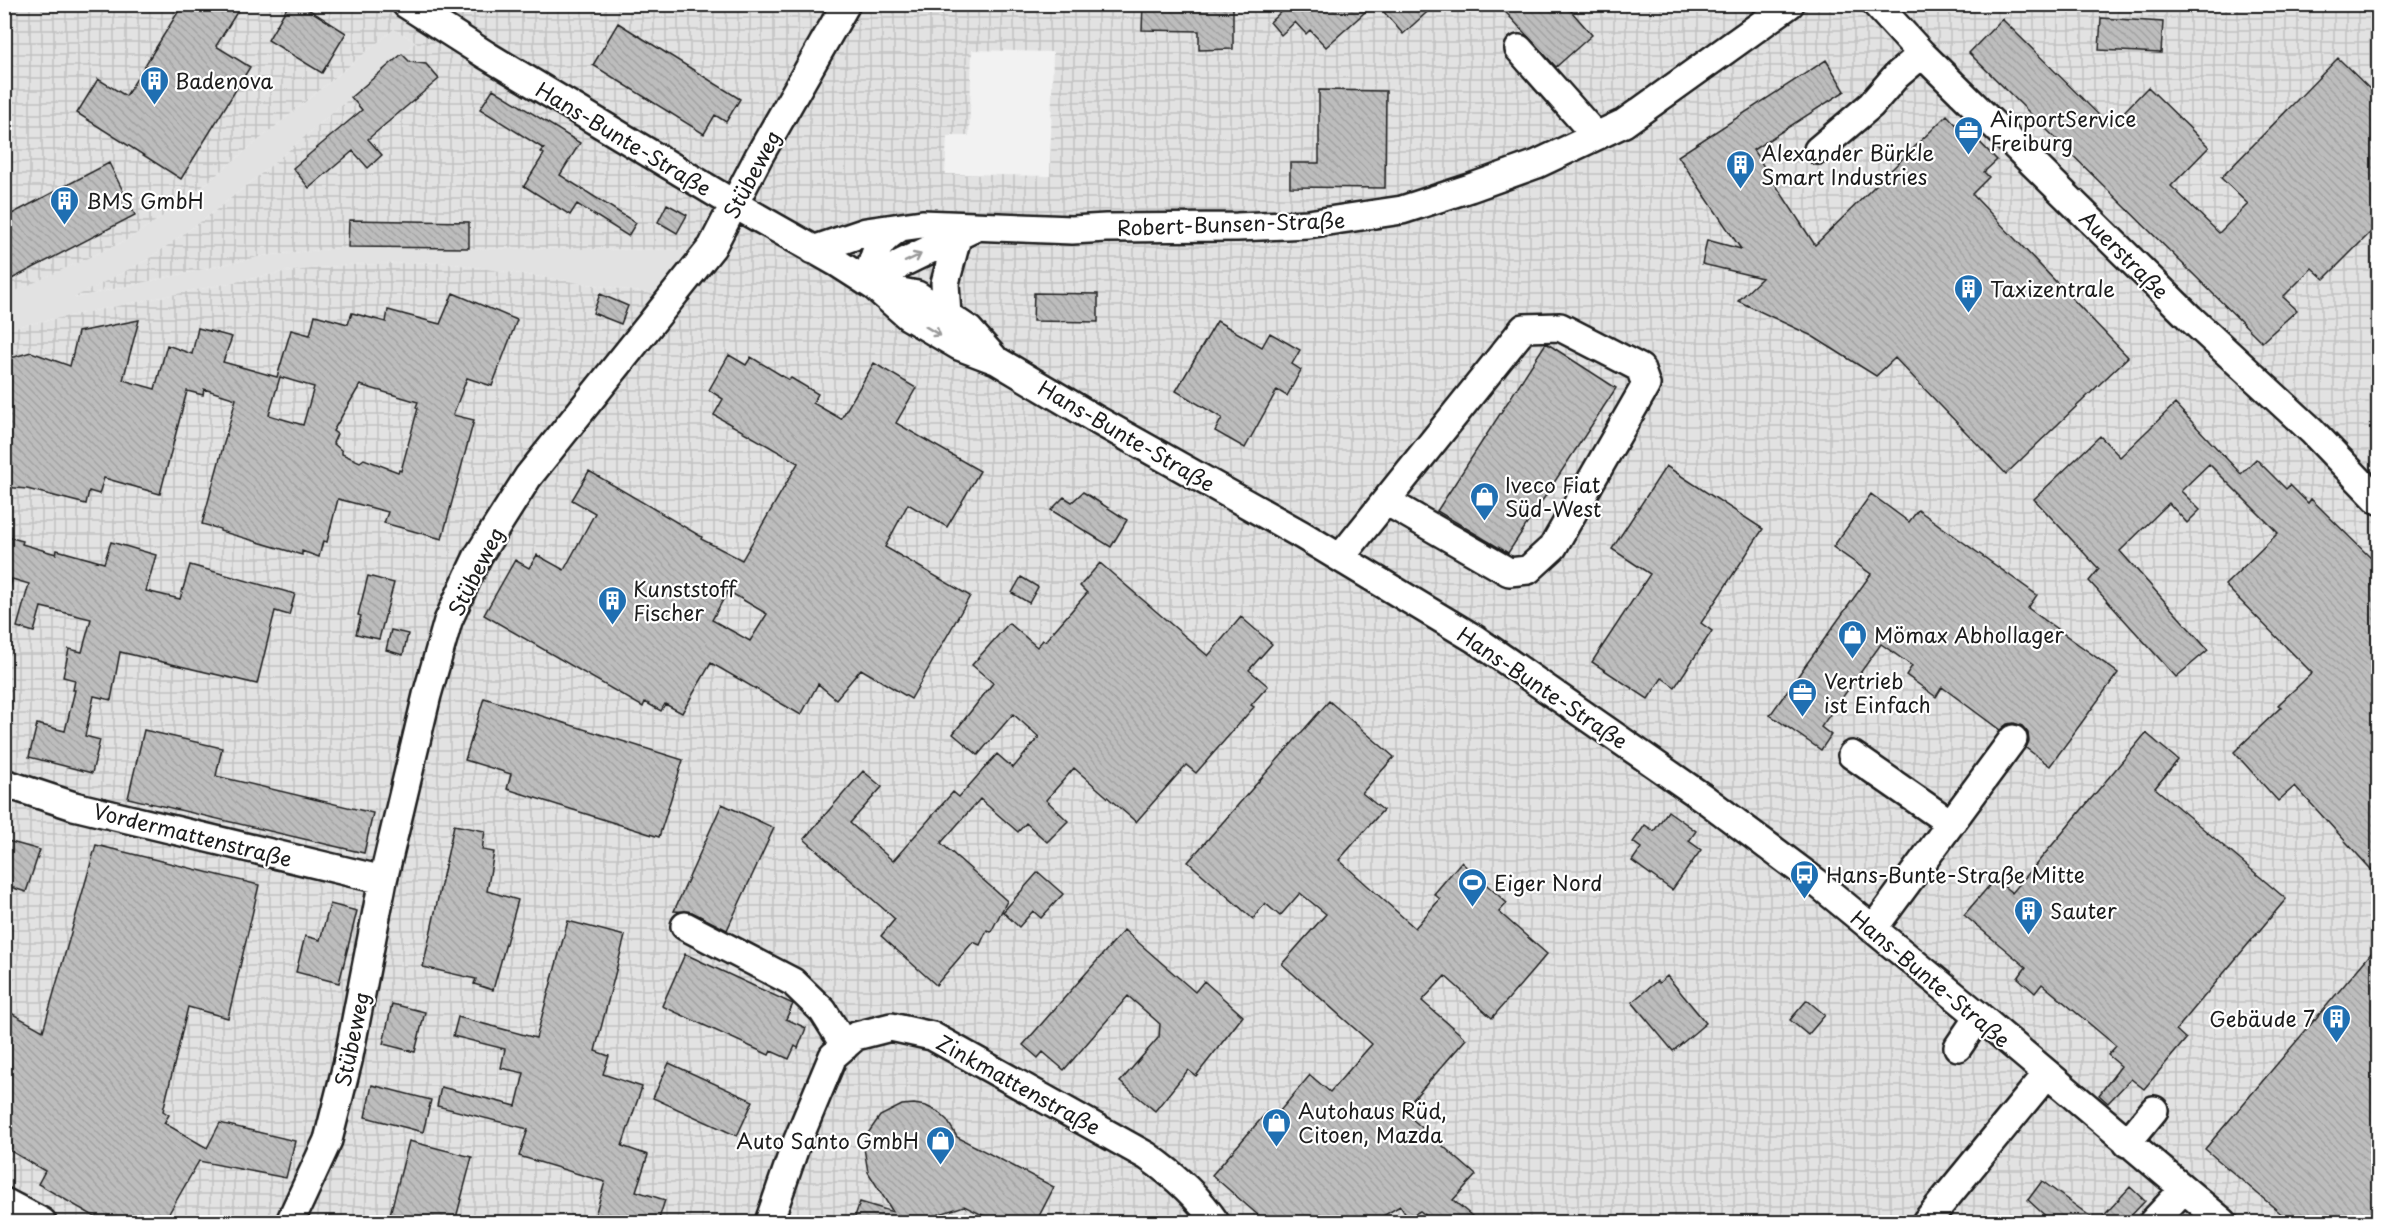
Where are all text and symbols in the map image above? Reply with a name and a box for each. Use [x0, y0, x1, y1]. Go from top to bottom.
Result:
building icon: Badenova [138, 64, 170, 106]
place label: Badenova [175, 64, 273, 96]
street label: Hans-Bunte-Straße [530, 73, 718, 203]
place label: AirportService Freiburg [1990, 102, 2136, 158]
office icon: AirportService Freiburg [1953, 114, 1985, 156]
street label: Stübeweg [714, 124, 788, 224]
place label: Alexander Bürkle Smart Industries [1761, 136, 1934, 192]
building icon: Alexander Bürkle Smart Industries [1724, 148, 1756, 190]
building icon: BMS GmbH [49, 184, 81, 226]
place label: BMS GmbH [86, 184, 204, 216]
street label: Auerstraße [2073, 202, 2177, 306]
street label: Robert-Bunsen-Straße [1116, 203, 1346, 243]
one-way arrow [904, 252, 922, 264]
building icon: Taxizentrale [1953, 272, 1985, 314]
place label: Taxizentrale [1990, 272, 2115, 304]
one-way arrow [924, 326, 941, 338]
street label: Hans-Bunte-Straße [1032, 371, 1222, 499]
place label: Iveco Fiat Süd-West [1505, 468, 1601, 524]
shop icon: Iveco Fiat Süd-West [1468, 480, 1500, 522]
street label: Stübeweg [439, 521, 511, 621]
place label: Kunststoff Fischer [633, 572, 738, 628]
building icon: Kunststoff Fischer [596, 584, 628, 626]
street label: Hans-Bunte-Straße [1451, 618, 1635, 756]
shop icon: Mömax Abhollager [1837, 618, 1869, 660]
place label: Mömax Abhollager [1874, 618, 2064, 650]
place label: Vertrieb ist Einfach [1824, 664, 1931, 720]
office icon: Vertrieb ist Einfach [1787, 676, 1819, 718]
street label: Vordermattenstraße [90, 794, 296, 874]
bus stop icon: Hans-Bunte-Straße Mitte [1789, 858, 1821, 900]
place label: Hans-Bunte-Straße Mitte [1826, 858, 2085, 890]
sports icon: Eiger Nord [1457, 866, 1489, 908]
place label: Eiger Nord [1494, 866, 1602, 898]
building icon: Sauter [2013, 894, 2045, 936]
place label: Sauter [2050, 894, 2117, 926]
street label: Hans-Bunte-Straße [1844, 902, 2018, 1054]
street label: Stübeweg [325, 989, 377, 1089]
place label: Gebäude 7 [2209, 1002, 2315, 1034]
building icon: Gebäude 7 [2320, 1002, 2352, 1044]
street label: Zinkmattenstraße [931, 1026, 1107, 1142]
place label: Autohaus Rüd, Citoen, Mazda [1298, 1094, 1447, 1150]
shop icon: Autohaus Rüd, Citoen, Mazda [1261, 1106, 1293, 1148]
place label: Auto Santo GmbH [736, 1124, 919, 1156]
shop icon: Auto Santo GmbH [924, 1124, 956, 1166]

